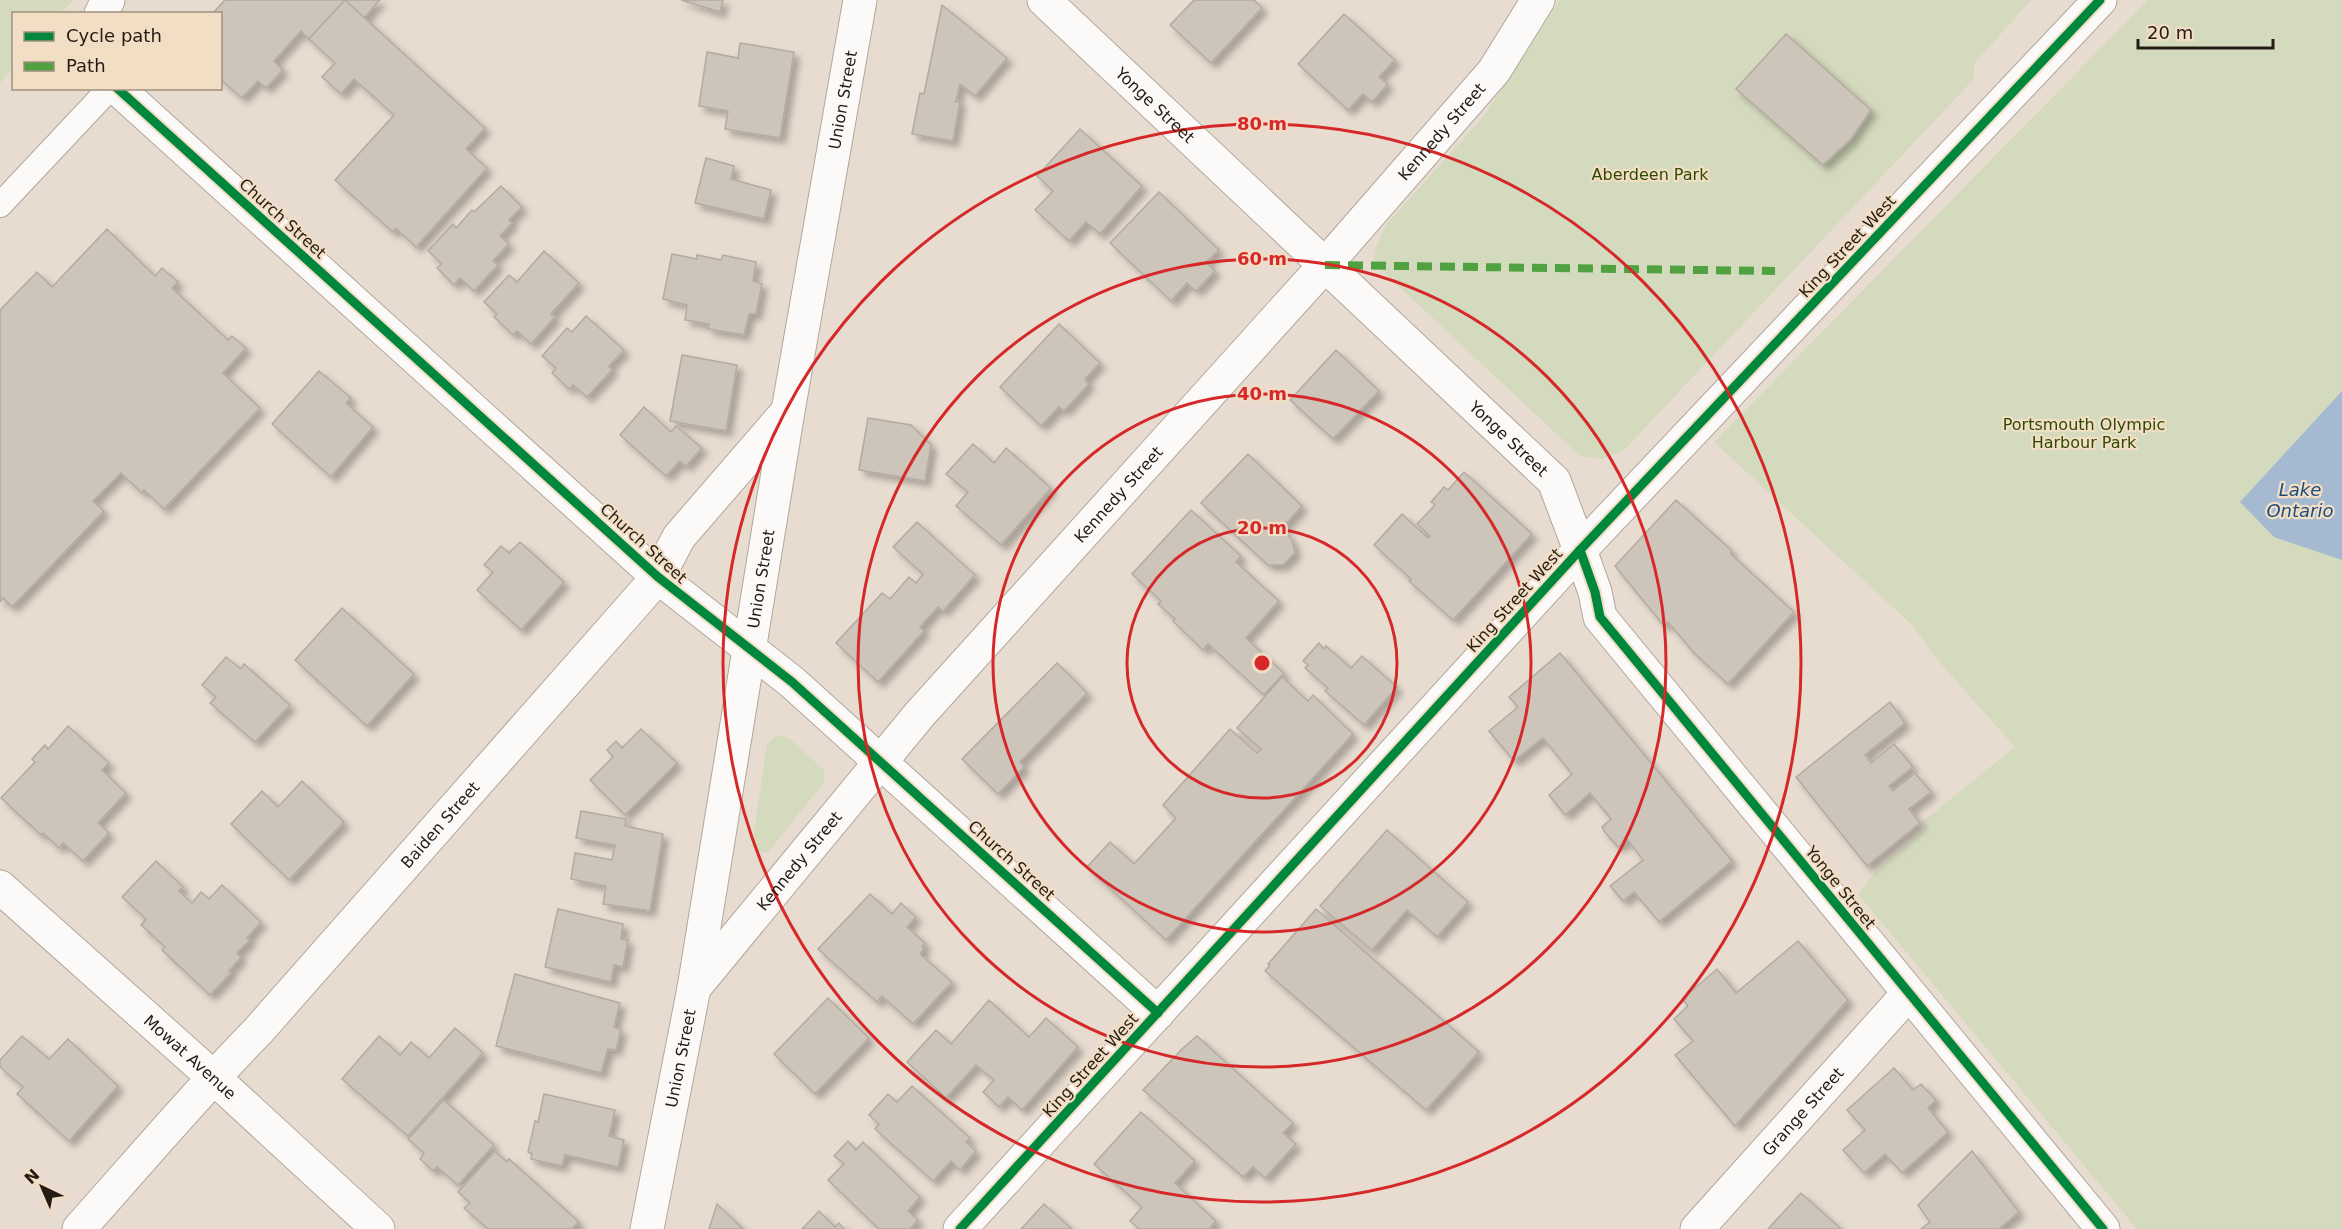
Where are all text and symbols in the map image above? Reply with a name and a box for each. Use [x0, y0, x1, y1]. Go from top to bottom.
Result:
legend [12, 12, 222, 90]
scale bar [2138, 12, 2273, 50]
text: 20 m [2147, 22, 2193, 43]
text: Cycle path [66, 25, 162, 46]
street label: Union Street [825, 49, 861, 151]
text: Path [66, 55, 106, 76]
street label: Yonge Street [1111, 63, 1198, 147]
street label: Kennedy Street [1394, 79, 1489, 184]
text: 80 m [1237, 113, 1287, 134]
park label: Aberdeen Park [1592, 165, 1709, 184]
street label: Church Street [235, 174, 330, 262]
street label: King Street West [1795, 191, 1900, 302]
text: 60 m [1237, 248, 1287, 269]
text: 40 m [1237, 383, 1287, 404]
street label: Yonge Street [1464, 396, 1552, 480]
park label: Portsmouth Olympic Harbour Park [2003, 415, 2165, 452]
street label: Kennedy Street [1070, 443, 1167, 547]
water label: Lake Ontario [2266, 479, 2334, 521]
street label: Church Street [596, 499, 691, 587]
text: 20 m [1237, 517, 1287, 538]
street label: Union Street [744, 528, 779, 630]
street label: King Street West [1463, 544, 1566, 656]
centre of rings [1252, 653, 1272, 673]
street label: Baiden Street [397, 778, 483, 872]
street label: Kennedy Street [753, 808, 846, 915]
street label: Church Street [964, 816, 1059, 904]
street label: Yonge Street [1801, 841, 1880, 933]
street label: Union Street [662, 1007, 700, 1109]
street label: King Street West [1039, 1009, 1142, 1121]
street label: Mowat Avenue [140, 1011, 240, 1103]
street label: Grange Street [1758, 1064, 1848, 1160]
north arrow [12, 1157, 72, 1217]
text: N [21, 1165, 43, 1188]

